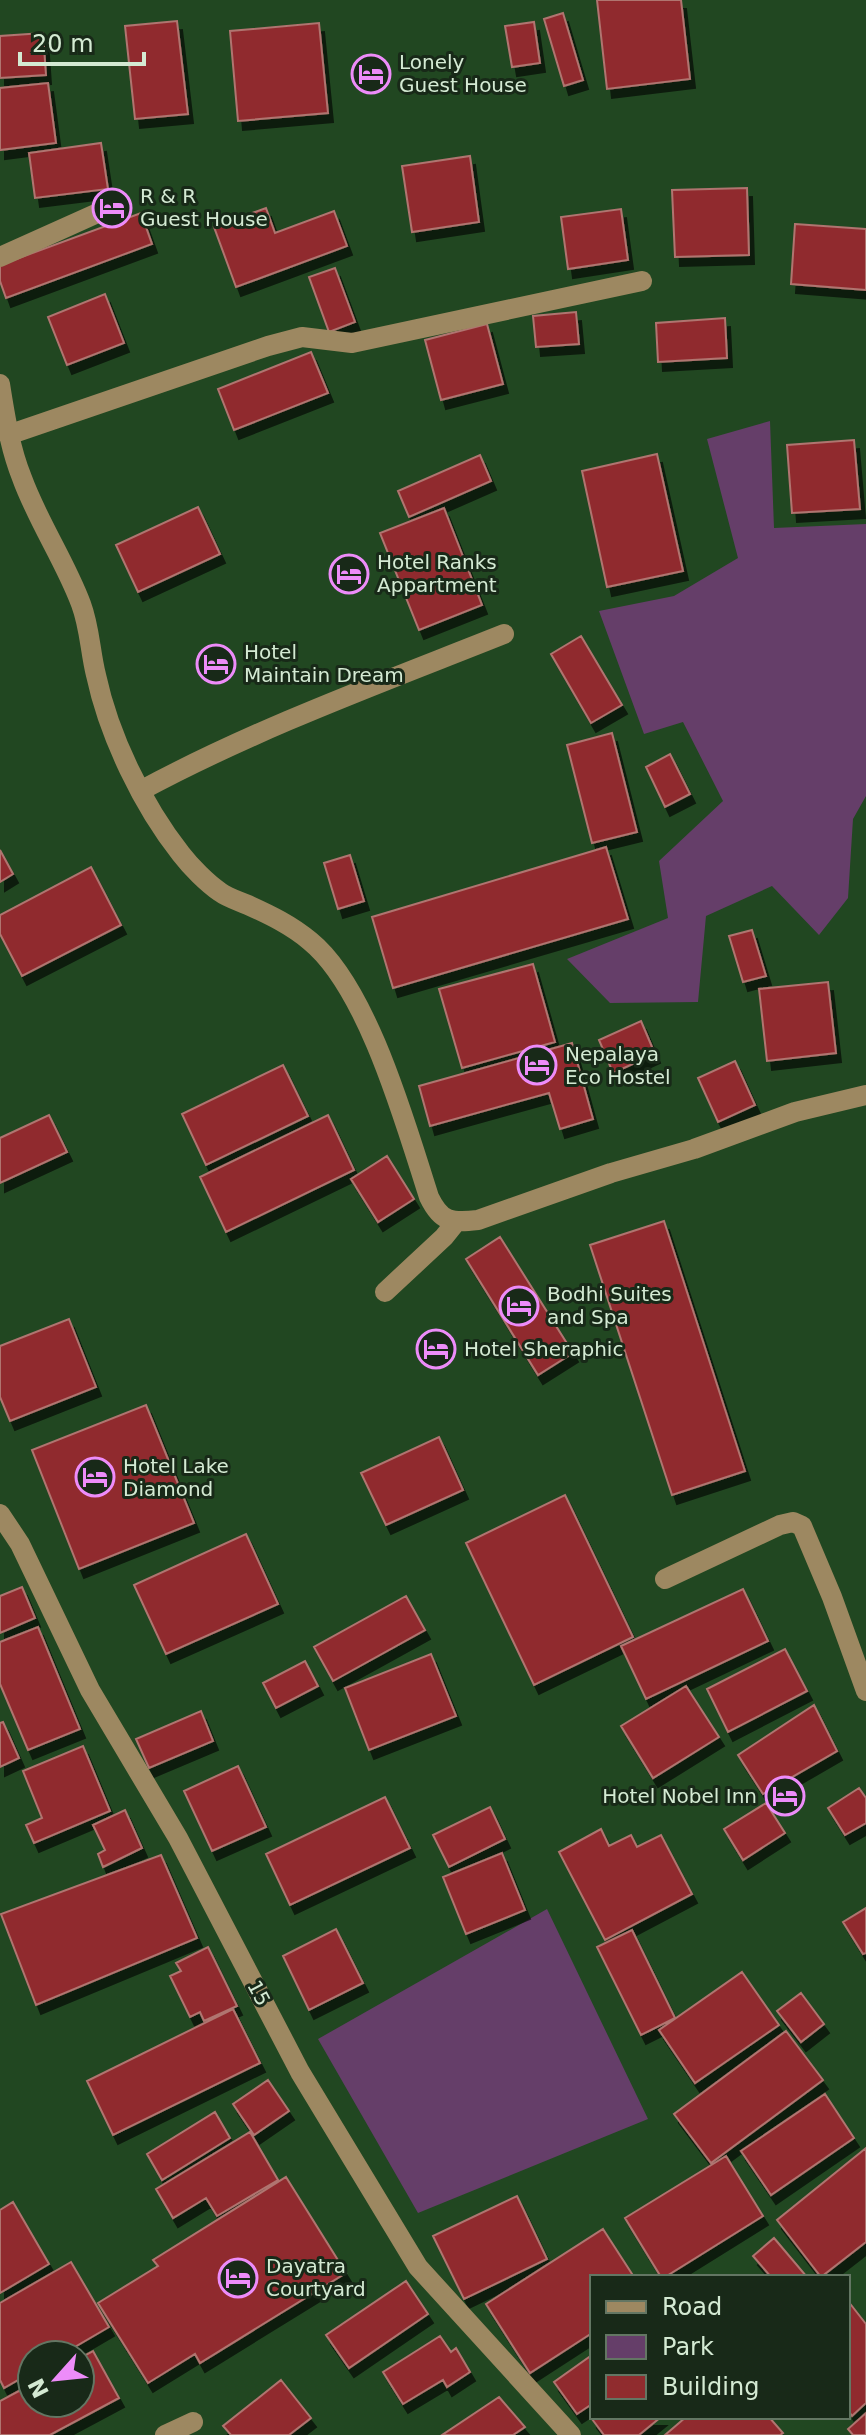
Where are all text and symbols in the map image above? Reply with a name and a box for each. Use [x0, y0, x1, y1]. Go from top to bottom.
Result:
scale bar [20, 16, 144, 66]
text: 20 m [32, 30, 94, 58]
place label: Lonely Guest House [399, 50, 527, 97]
hotel icon: Lonely Guest House [350, 53, 392, 95]
place label: R & R Guest House [140, 184, 268, 231]
hotel icon: R & R Guest House [91, 187, 133, 229]
place label: Hotel Ranks Appartment [377, 550, 497, 597]
hotel icon: Hotel Ranks Appartment [328, 553, 370, 595]
place label: Hotel Maintain Dream [244, 640, 404, 687]
hotel icon: Hotel Maintain Dream [195, 643, 237, 685]
place label: Nepalaya Eco Hostel [565, 1042, 671, 1089]
hotel icon: Nepalaya Eco Hostel [516, 1044, 558, 1086]
place label: Bodhi Suites and Spa [547, 1282, 672, 1329]
hotel icon: Bodhi Suites and Spa [498, 1285, 540, 1327]
hotel icon: Hotel Sheraphic [415, 1328, 457, 1370]
place label: Hotel Sheraphic [464, 1337, 623, 1361]
place label: Hotel Lake Diamond [123, 1454, 229, 1501]
hotel icon: Hotel Lake Diamond [74, 1456, 116, 1498]
hotel icon: Hotel Nobel Inn [764, 1775, 806, 1817]
place label: Hotel Nobel Inn [602, 1784, 757, 1808]
street label: 15 [242, 1976, 276, 2010]
place label: Dayatra Courtyard [266, 2254, 366, 2301]
hotel icon: Dayatra Courtyard [217, 2257, 259, 2299]
legend [590, 2275, 850, 2419]
text: Road [662, 2293, 722, 2321]
text: Park [662, 2333, 714, 2361]
north arrow [16, 2339, 96, 2419]
text: Building [662, 2373, 759, 2401]
text: N [23, 2374, 54, 2402]

